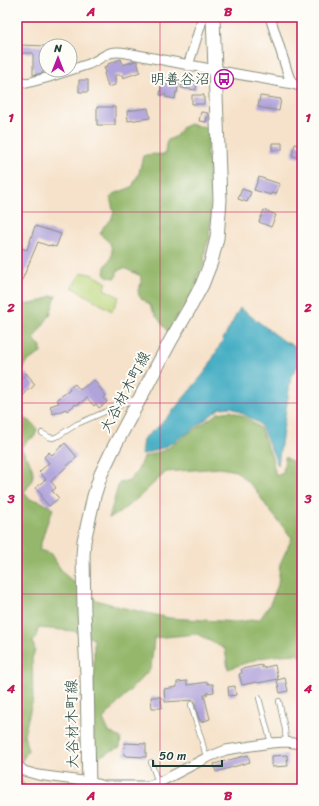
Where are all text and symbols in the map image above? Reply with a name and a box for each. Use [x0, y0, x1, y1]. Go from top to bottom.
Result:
text: A [86, 0, 95, 23]
text: B [224, 0, 233, 23]
north arrow [38, 38, 78, 78]
text: N [53, 39, 62, 58]
place label: 明善谷沼 [150, 66, 210, 92]
bus stop icon: 明善谷沼 [213, 68, 235, 90]
text: 1 [8, 106, 14, 129]
text: 1 [305, 106, 311, 129]
text: 2 [6, 296, 15, 319]
text: 2 [303, 296, 312, 319]
street label: 大谷材木町線 [92, 346, 158, 438]
text: 3 [6, 487, 15, 510]
text: 3 [303, 487, 312, 510]
text: 4 [6, 677, 16, 700]
text: 4 [303, 677, 313, 700]
street label: 大谷材木町線 [58, 679, 86, 769]
scale bar [153, 742, 222, 768]
text: 50 m [159, 745, 186, 767]
text: A [86, 784, 95, 806]
text: B [224, 784, 233, 806]

